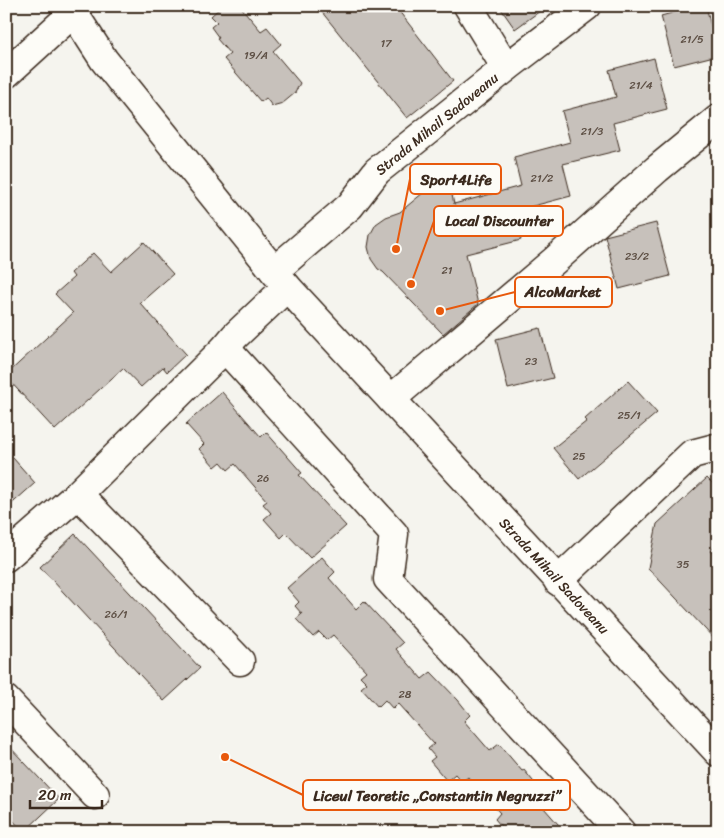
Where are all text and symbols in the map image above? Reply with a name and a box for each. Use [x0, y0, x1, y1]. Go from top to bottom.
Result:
house number: 21/5 [680, 30, 704, 49]
house number: 17 [381, 34, 392, 53]
house number: 19/A [244, 46, 268, 65]
street label: Strada Mihail Sadoveanu [370, 66, 505, 182]
house number: 21/4 [629, 76, 653, 95]
house number: 21/3 [581, 122, 603, 141]
callout: Sport4Life [410, 164, 501, 194]
text: Sport4Life [419, 167, 493, 193]
house number: 21/2 [531, 169, 554, 188]
callout: Local Discounter [434, 206, 563, 236]
text: Local Discounter [445, 208, 555, 234]
house number: 23/2 [625, 247, 650, 266]
house number: 21 [441, 261, 453, 280]
callout: AlcoMarket [515, 277, 612, 307]
text: AlcoMarket [524, 279, 602, 305]
house number: 23 [525, 352, 537, 371]
house number: 25/1 [617, 406, 641, 425]
house number: 25 [572, 447, 586, 466]
house number: 26 [257, 469, 269, 488]
street label: Strada Mihail Sadoveanu [493, 512, 616, 641]
house number: 35 [677, 555, 690, 574]
house number: 26/1 [105, 605, 128, 624]
house number: 28 [399, 685, 412, 704]
scale bar [30, 778, 102, 810]
callout: Liceul Teoretic „Constantin Negruzzi” [303, 780, 570, 810]
text: 20 m [38, 782, 72, 808]
text: Liceul Teoretic „Constantin Negruzzi” [313, 783, 563, 809]

